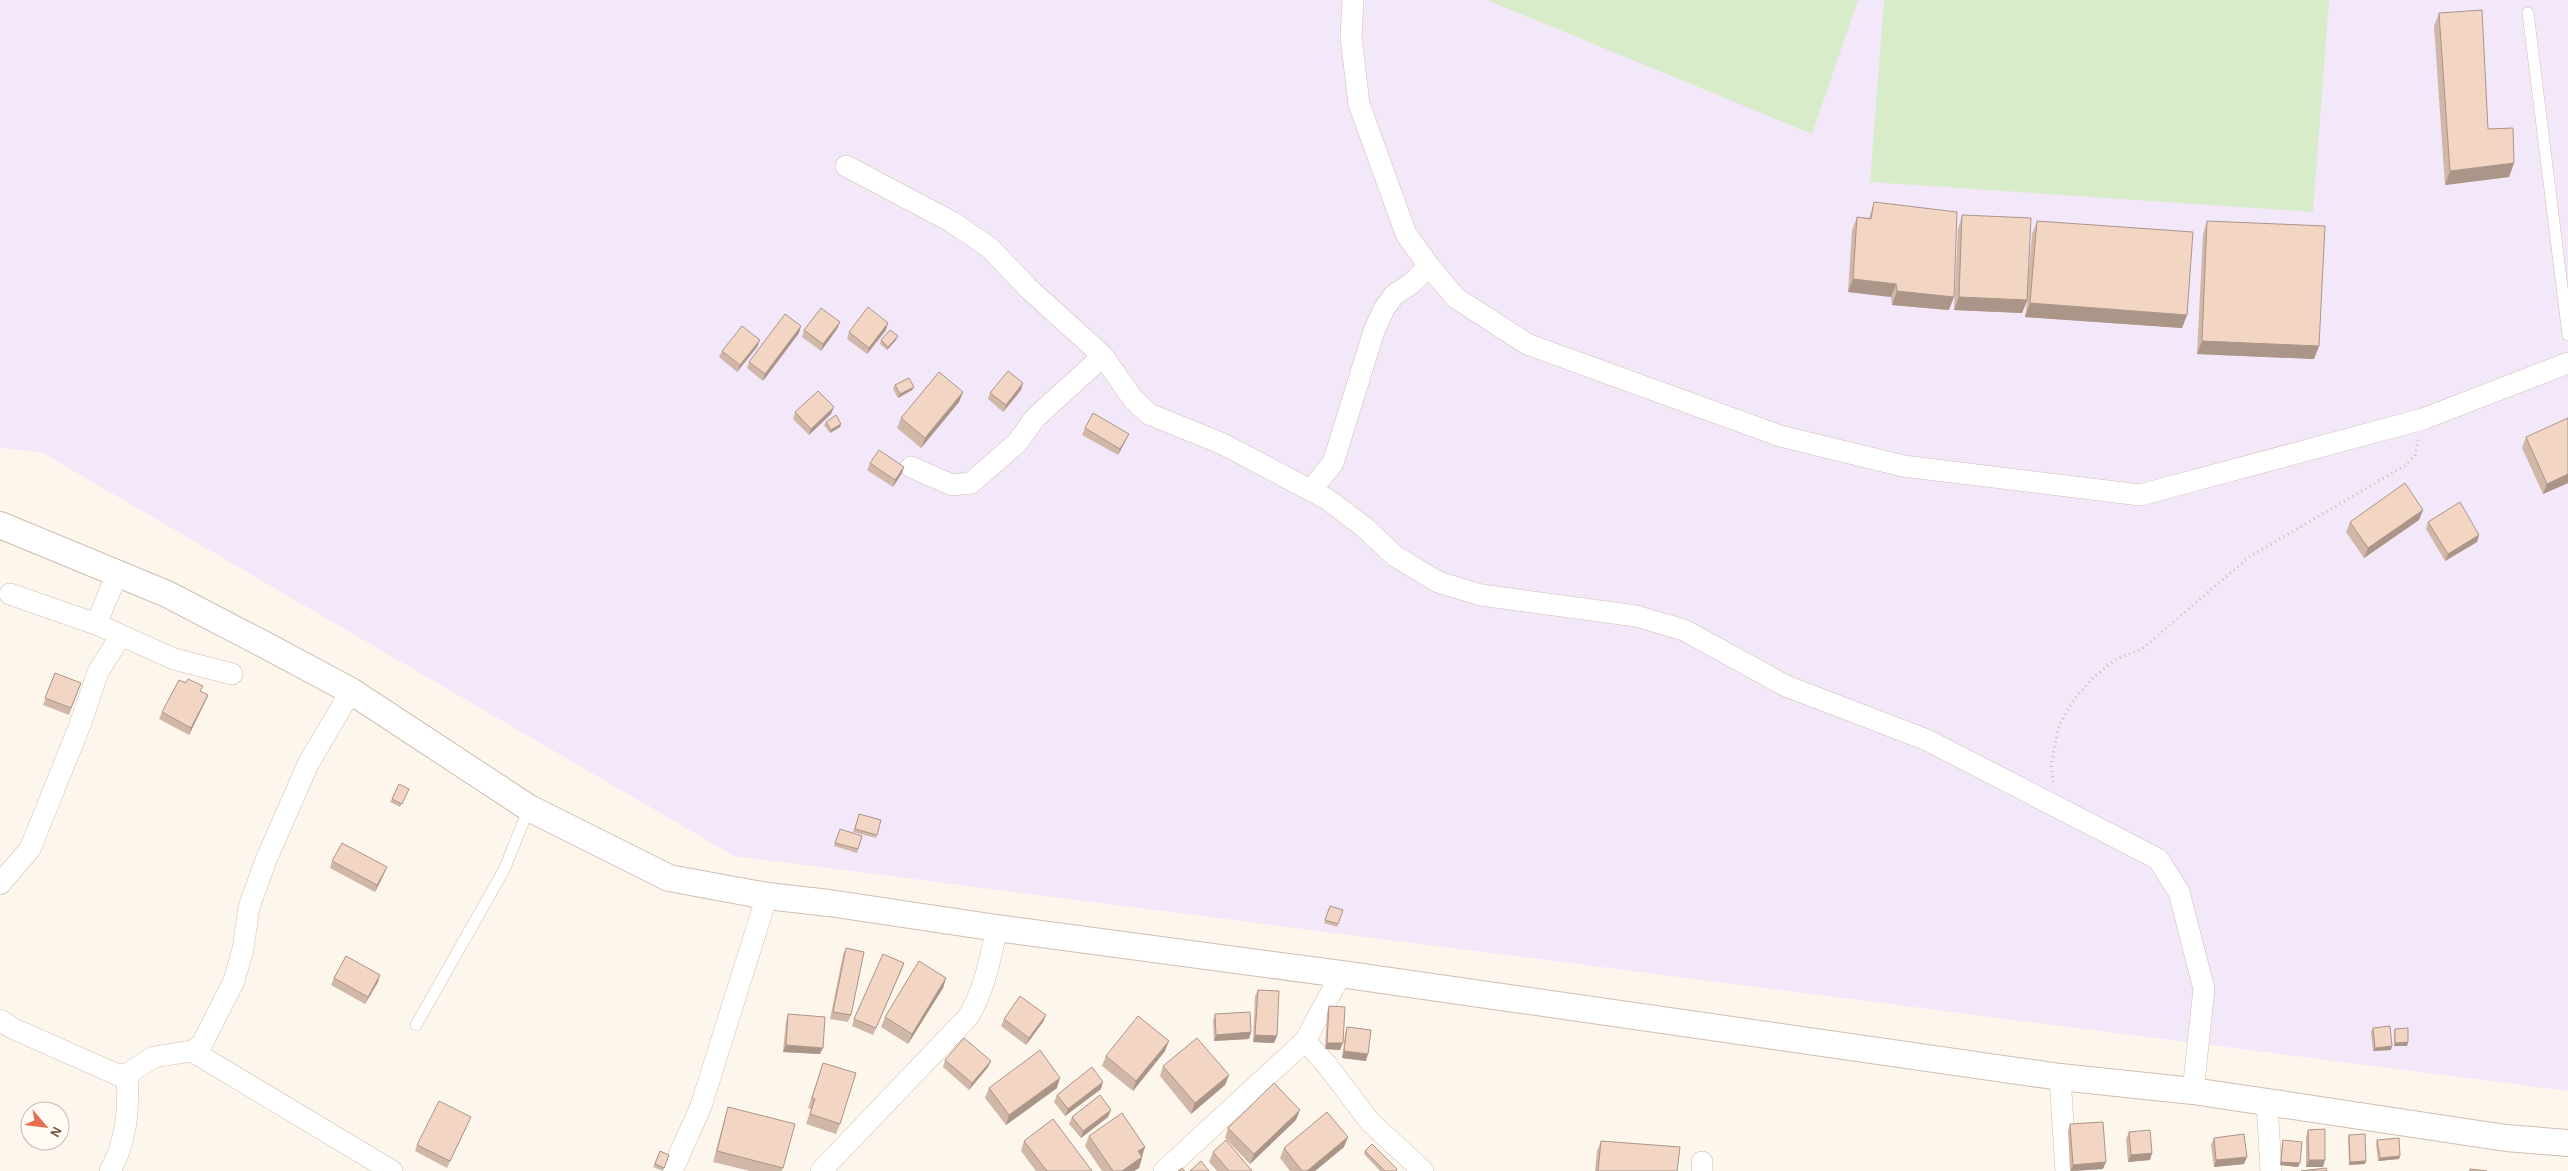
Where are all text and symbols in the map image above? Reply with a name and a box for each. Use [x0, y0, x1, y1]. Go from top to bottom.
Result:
north arrow [20, 1101, 70, 1151]
text: N [47, 1124, 64, 1139]

